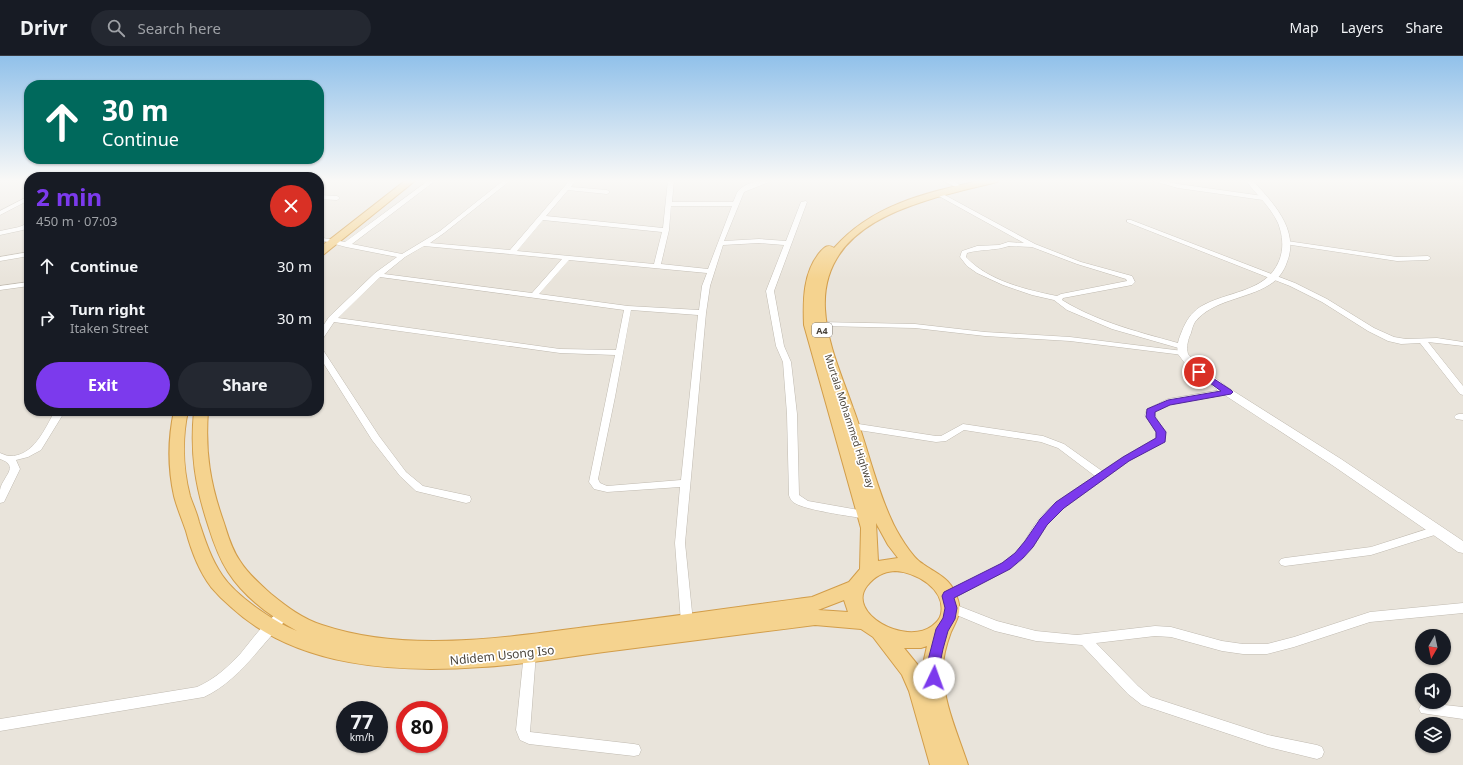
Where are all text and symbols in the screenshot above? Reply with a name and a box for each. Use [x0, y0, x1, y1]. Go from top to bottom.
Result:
search box [91, 10, 371, 46]
text: Drivr [20, 15, 67, 41]
icon: search [105, 17, 127, 39]
text: Search here [137, 18, 221, 38]
text: Map [1290, 18, 1319, 37]
text: Layers [1341, 18, 1383, 37]
text: Share [1405, 18, 1443, 37]
text: 30 m [102, 91, 169, 129]
icon: ahead [36, 96, 88, 148]
text: Continue [102, 127, 179, 151]
text: 2 min [36, 180, 102, 213]
button: close [270, 185, 312, 227]
text: 450 m · 07:03 [36, 212, 117, 230]
icon: ahead [36, 255, 58, 277]
text: Continue [70, 256, 138, 276]
text: 30 m [277, 256, 312, 276]
text: Turn right [70, 299, 145, 319]
icon: right [36, 307, 58, 329]
text: 30 m [277, 308, 312, 328]
text: Itaken Street [70, 319, 148, 337]
road number: A4 [812, 323, 832, 337]
street label: Murtala Mohammed Highway [822, 352, 879, 491]
pin [1182, 355, 1216, 389]
icon: arrive [1188, 361, 1210, 383]
button: Exit [36, 362, 170, 408]
button: Share [178, 362, 312, 408]
north arrow [1415, 629, 1451, 665]
map controls [1415, 629, 1451, 753]
street label: Ndidem Usong Iso [449, 641, 555, 669]
position arrow [913, 657, 955, 699]
button: sound [1415, 673, 1451, 709]
speed limit sign: 80 [396, 701, 448, 753]
text: 77 [351, 708, 373, 735]
button: layers [1415, 717, 1451, 753]
text: km/h [350, 730, 374, 744]

